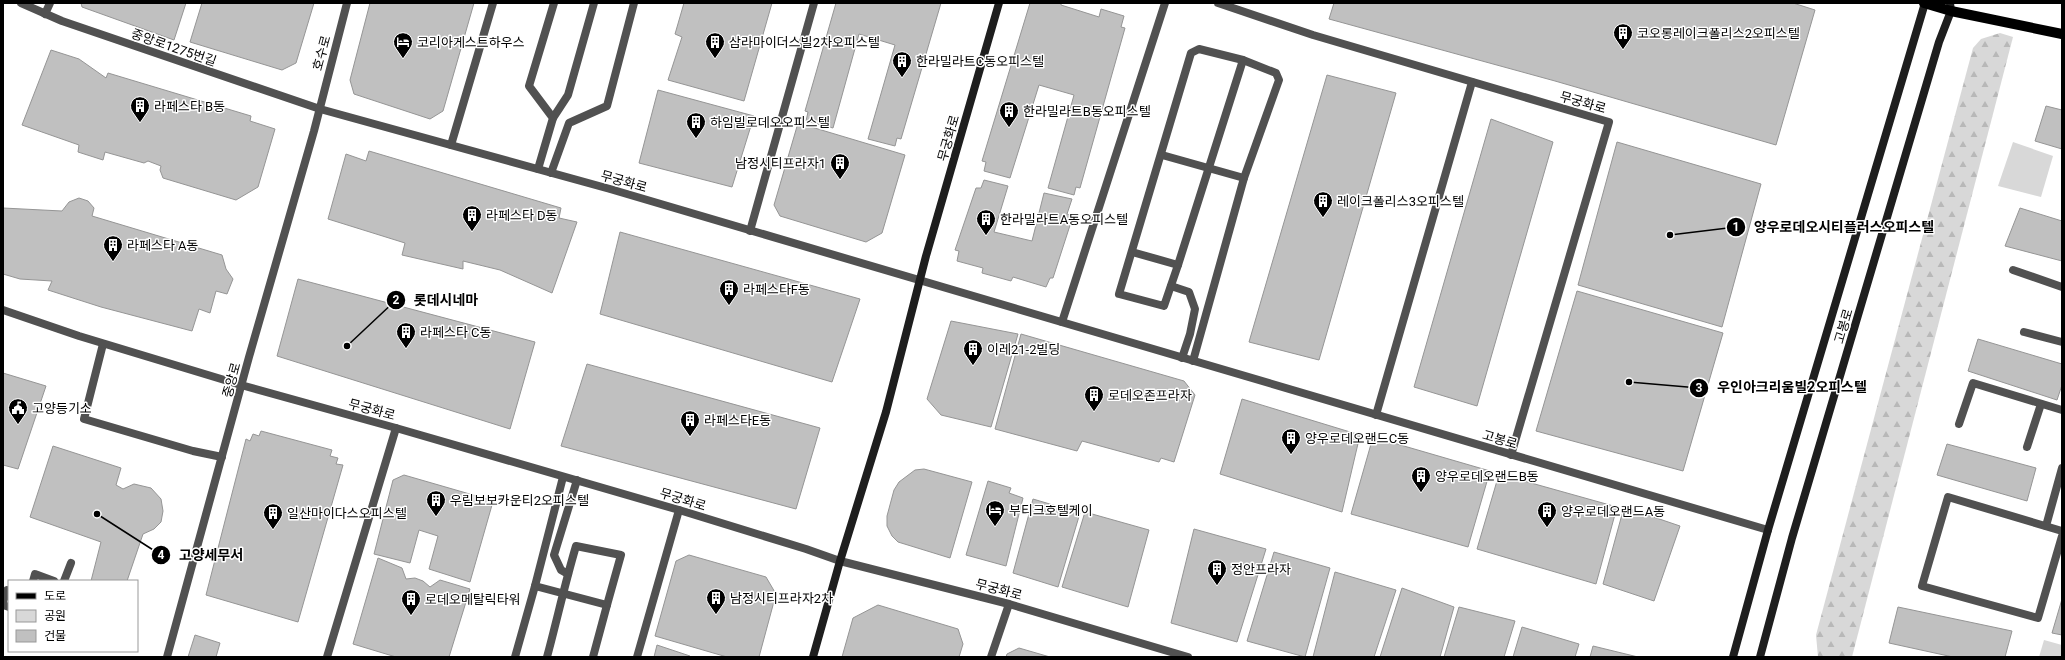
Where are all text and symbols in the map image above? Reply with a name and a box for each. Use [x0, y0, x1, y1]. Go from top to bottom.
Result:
building icon: 코오롱레이크폴리스2오피스텔 [1612, 22, 1634, 50]
street label: 중앙로1275번길 [129, 26, 218, 69]
place label: 코오롱레이크폴리스2오피스텔 [1637, 26, 1800, 41]
hotel icon: 코리아게스트하우스 [392, 31, 414, 59]
building icon: 삼라마이더스빌2차오피스텔 [704, 31, 726, 59]
street label: 호수로 [310, 34, 333, 72]
place label: 코리아게스트하우스 [417, 35, 525, 50]
place label: 삼라마이더스빌2차오피스텔 [729, 35, 880, 50]
building icon: 한라밀라트C동오피스텔 [891, 50, 913, 78]
place label: 한라밀라트C동오피스텔 [916, 54, 1044, 69]
street label: 무궁화로 [1558, 89, 1608, 116]
building icon: 라페스타 B동 [129, 95, 151, 123]
place label: 라페스타 B동 [154, 99, 225, 114]
building icon: 한라밀라트B동오피스텔 [998, 100, 1020, 128]
place label: 한라밀라트B동오피스텔 [1023, 104, 1151, 119]
building icon: 하임빌로데오오피스텔 [685, 111, 707, 139]
street label: 무궁화로 [935, 113, 962, 163]
place label: 하임빌로데오오피스텔 [710, 115, 830, 130]
building icon: 남정시티프라자1 [829, 152, 851, 180]
place label: 남정시티프라자1 [735, 156, 826, 171]
street label: 무궁화로 [599, 168, 649, 195]
building icon: 레이크폴리스3오피스텔 [1312, 190, 1334, 218]
place label: 레이크폴리스3오피스텔 [1337, 194, 1464, 209]
building icon: 라페스타 D동 [461, 204, 483, 232]
place label: 라페스타 D동 [486, 208, 558, 223]
building icon: 한라밀라트A동오피스텔 [975, 208, 997, 236]
place label: 한라밀라트A동오피스텔 [1000, 212, 1128, 227]
callout: 양우로데오시티플러스오피스텔 [1726, 214, 1942, 240]
text: 양우로데오시티플러스오피스텔 [1754, 219, 1934, 235]
text: 1 [1733, 220, 1739, 234]
building icon: 라페스타 A동 [102, 234, 124, 262]
place label: 라페스타 A동 [127, 238, 199, 253]
building icon: 라페스타F동 [718, 278, 740, 306]
place label: 라페스타F동 [743, 282, 810, 297]
callout: 롯데시네마 [386, 287, 487, 313]
text: 롯데시네마 [414, 292, 478, 308]
text: 2 [393, 293, 400, 307]
street label: 고봉로 [1831, 307, 1856, 345]
building icon: 라페스타 C동 [395, 321, 417, 349]
place label: 라페스타 C동 [420, 325, 492, 340]
building icon: 이레21-2빌딩 [962, 338, 984, 366]
place label: 이레21-2빌딩 [987, 342, 1060, 357]
street label: 중앙로 [220, 361, 243, 399]
callout: 우인아크리움빌2오피스텔 [1689, 375, 1875, 401]
text: 우인아크리움빌2오피스텔 [1717, 379, 1867, 395]
text: 3 [1696, 381, 1703, 395]
building icon: 로데오존프라자 [1083, 384, 1105, 412]
place label: 로데오존프라자 [1108, 388, 1192, 403]
street label: 무궁화로 [347, 396, 397, 423]
public building icon: 고양등기소 [7, 397, 29, 425]
place label: 고양등기소 [32, 401, 92, 416]
building icon: 라페스타E동 [679, 409, 701, 437]
place label: 라페스타E동 [704, 413, 771, 428]
building icon: 양우로데오랜드C동 [1280, 427, 1302, 455]
street label: 고봉로 [1481, 427, 1519, 452]
place label: 양우로데오랜드C동 [1305, 431, 1409, 446]
building icon: 양우로데오랜드B동 [1410, 465, 1432, 493]
place label: 양우로데오랜드B동 [1435, 469, 1539, 484]
street label: 무궁화로 [658, 485, 708, 514]
building icon: 우림보보카운티2오피스텔 [425, 489, 447, 517]
place label: 우림보보카운티2오피스텔 [450, 493, 589, 508]
hotel icon: 부티크호텔케이 [984, 499, 1006, 527]
building icon: 양우로데오랜드A동 [1536, 500, 1558, 528]
building icon: 일산마이다스오피스텔 [262, 502, 284, 530]
place label: 부티크호텔케이 [1009, 503, 1093, 518]
place label: 양우로데오랜드A동 [1561, 504, 1665, 519]
place label: 일산마이다스오피스텔 [287, 506, 407, 521]
callout: 고양세무서 [151, 542, 251, 568]
text: 고양세무서 [179, 547, 243, 563]
text: 4 [158, 548, 165, 562]
building icon: 정안프라자 [1206, 558, 1228, 586]
place label: 정안프라자 [1231, 562, 1291, 577]
street label: 무궁화로 [974, 576, 1024, 603]
legend [8, 580, 138, 652]
building icon: 남정시티프라자2차 [705, 587, 727, 615]
building icon: 로데오메탈릭타워 [400, 588, 422, 616]
text: 도로 [44, 589, 66, 603]
place label: 남정시티프라자2차 [730, 591, 833, 606]
place label: 로데오메탈릭타워 [425, 592, 521, 607]
text: 공원 [44, 609, 66, 623]
text: 건물 [44, 629, 66, 643]

